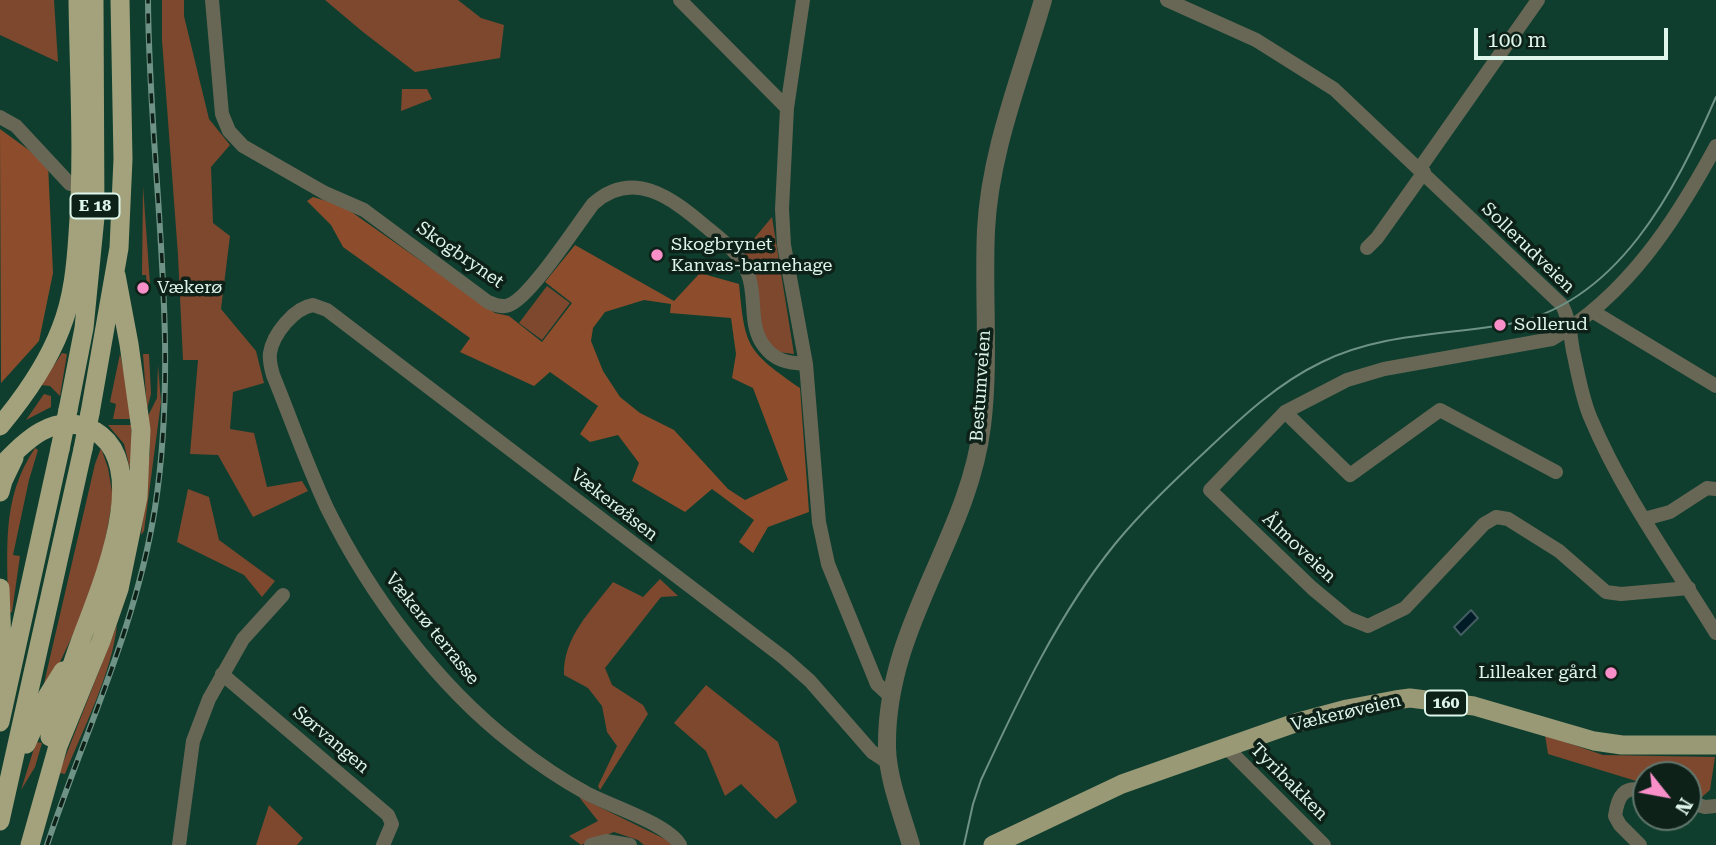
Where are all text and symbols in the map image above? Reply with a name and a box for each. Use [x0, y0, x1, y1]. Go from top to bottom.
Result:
scale bar [1478, 14, 1672, 58]
text: 100 m [1487, 28, 1547, 52]
road number: E 18 [70, 194, 119, 218]
street label: Sollerudveien [1477, 198, 1579, 298]
street label: Skogbrynet [412, 217, 508, 293]
place label: Skogbrynet Kanvas-barnehage [671, 234, 832, 276]
marker: Skogbrynet Kanvas-barnehage [649, 247, 665, 263]
place label: Vækerø [157, 277, 222, 299]
marker: Vækerø [135, 280, 151, 296]
place label: Sollerud [1514, 314, 1588, 336]
marker: Sollerud [1492, 317, 1508, 333]
street label: Bestumveien [966, 329, 996, 443]
street label: Vækerøåsen [566, 464, 662, 546]
street label: Ålmoveien [1258, 508, 1340, 588]
street label: Vækerø terrasse [380, 569, 484, 689]
place label: Lilleaker gård [1478, 662, 1597, 684]
marker: Lilleaker gård [1603, 665, 1619, 681]
street label: Vækerøveien [1289, 690, 1403, 736]
road number: 160 [1425, 690, 1467, 716]
street label: Sørvangen [288, 702, 374, 778]
street label: Tyribakken [1246, 739, 1332, 825]
north arrow [1632, 761, 1702, 831]
text: N [1670, 794, 1697, 818]

